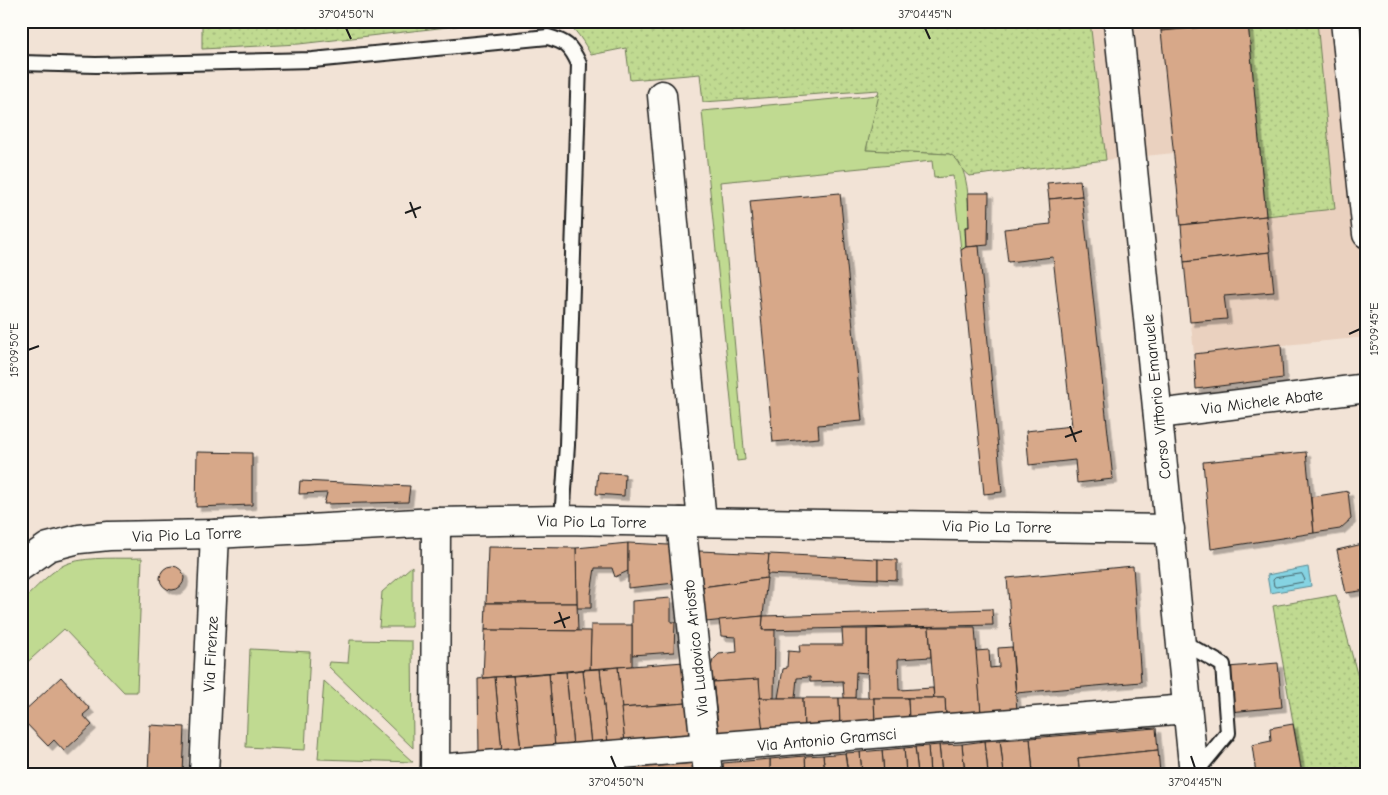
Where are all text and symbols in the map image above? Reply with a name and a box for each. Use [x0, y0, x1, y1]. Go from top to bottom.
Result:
text: 37°04'50"N [318, 7, 374, 21]
text: 37°04'45"N [898, 7, 952, 21]
text: 15°09'45"E [1367, 302, 1381, 356]
street label: Corso Vittorio Emanuele [1139, 313, 1175, 480]
text: 15°09'50"E [7, 323, 21, 377]
street label: Via Michele Abate [1200, 386, 1324, 418]
street label: Via Pio La Torre [537, 512, 647, 532]
street label: Via Pio La Torre [942, 517, 1052, 537]
street label: Via Pio La Torre [132, 524, 242, 546]
street label: Via Ludovico Ariosto [680, 579, 712, 717]
street label: Via Firenze [200, 616, 222, 693]
street label: Via Antonio Gramsci [757, 725, 897, 755]
text: 37°04'50"N [588, 775, 644, 789]
text: 37°04'45"N [1168, 775, 1222, 789]

